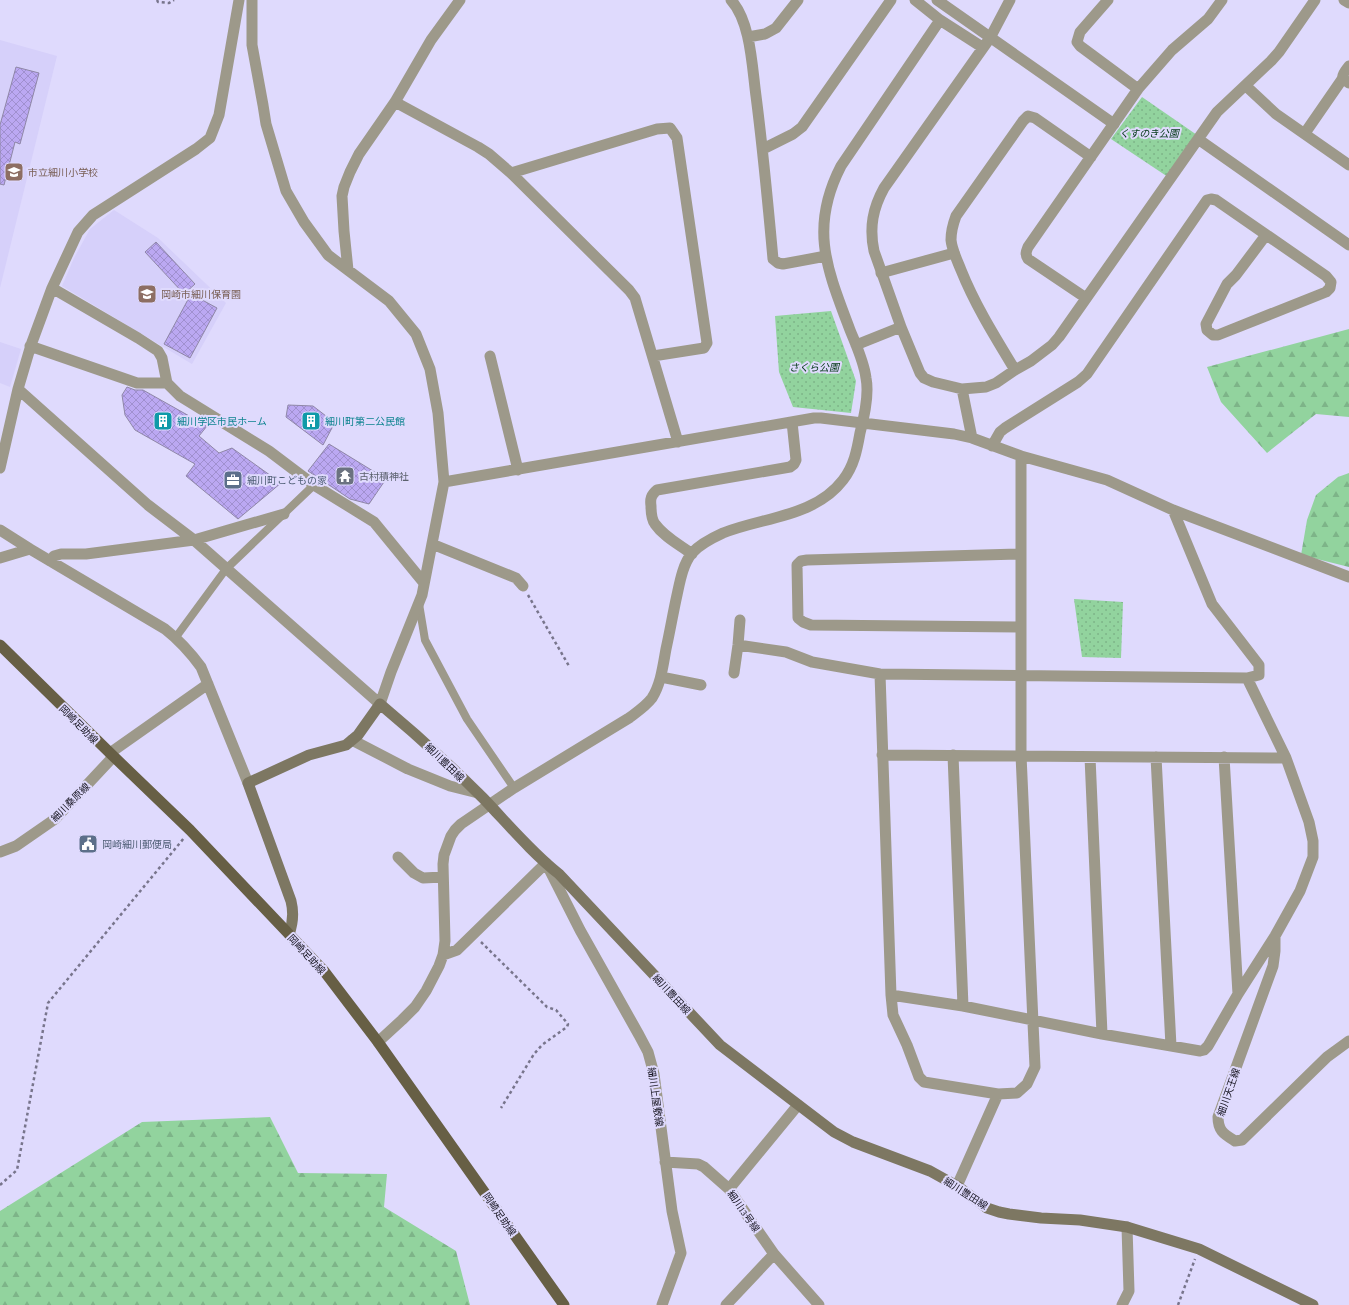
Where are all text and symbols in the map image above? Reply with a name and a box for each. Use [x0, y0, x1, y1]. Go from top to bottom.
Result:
park label: くすのき公園 [1119, 128, 1181, 139]
school or university icon: 市立細川小学校 [3, 161, 25, 183]
place label: 市立細川小学校 [28, 167, 98, 178]
school or university icon: 岡崎市細川保育園 [136, 283, 158, 305]
place label: 岡崎市細川保育園 [161, 289, 241, 300]
park label: さくら公園 [789, 362, 841, 373]
building icon: 細川学区市民ホーム [152, 410, 174, 432]
building icon: 細川町第二公民館 [300, 410, 322, 432]
place label: 細川学区市民ホーム [177, 416, 267, 427]
place label: 細川町第二公民館 [325, 416, 405, 427]
temple icon: 古村積神社 [334, 465, 356, 487]
office icon: 細川町こどもの家 [222, 469, 244, 491]
place label: 古村積神社 [359, 471, 409, 482]
place label: 細川町こどもの家 [247, 475, 327, 486]
street label: 岡崎足助線 [57, 703, 100, 746]
street label: 細川豊田線 [423, 741, 466, 784]
street label: 細川桑原線 [49, 781, 92, 824]
public building icon: 岡崎細川郵便局 [77, 833, 99, 855]
place label: 岡崎細川郵便局 [102, 839, 172, 850]
street label: 岡崎足助線 [286, 932, 328, 976]
street label: 細川豊田線 [651, 972, 693, 1016]
street label: 細川上屋敷線 [646, 1067, 665, 1128]
street label: 細川天王線 [1215, 1067, 1242, 1118]
street label: 細川豊田線 [942, 1175, 990, 1212]
street label: 細川13号線 [725, 1188, 762, 1234]
street label: 岡崎足助線 [481, 1191, 518, 1238]

